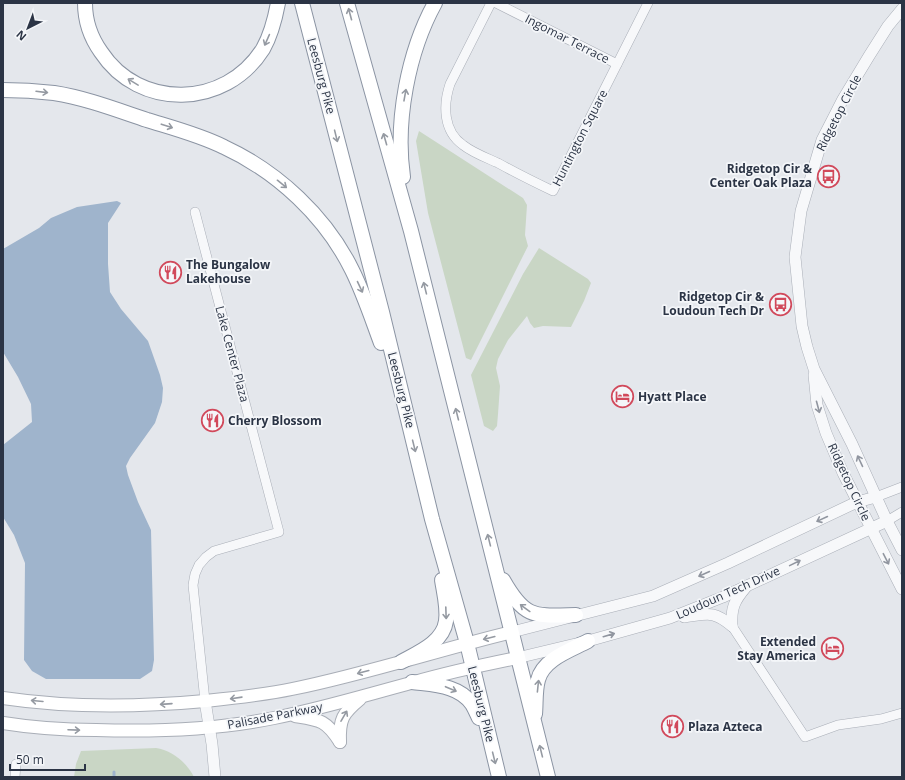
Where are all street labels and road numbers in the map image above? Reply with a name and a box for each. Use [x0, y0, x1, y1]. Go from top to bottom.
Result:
street label: Ingomar Terrace [522, 10, 613, 67]
street label: Leesburg Pike [303, 36, 340, 116]
street label: Ridgetop Circle [812, 71, 865, 154]
street label: Huntington Square [548, 86, 611, 189]
street label: Lake Center Plaza [211, 304, 254, 404]
street label: Leesburg Pike [384, 350, 419, 430]
street label: Ridgetop Circle [824, 440, 875, 524]
street label: Loudoun Tech Drive [673, 562, 783, 623]
street label: Leesburg Pike [464, 664, 499, 744]
street label: Palisade Parkway [226, 698, 325, 733]

